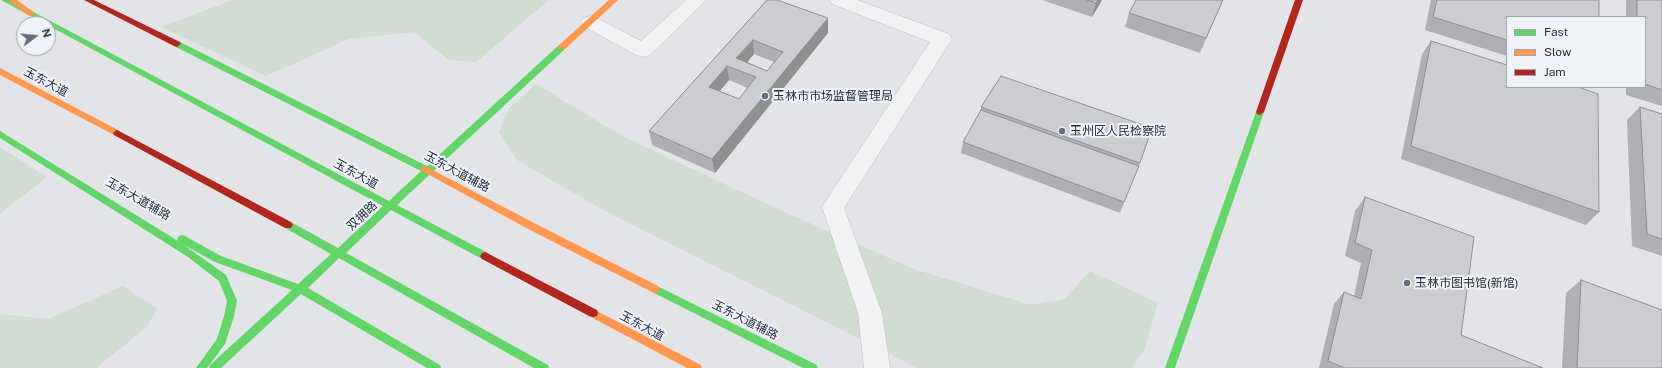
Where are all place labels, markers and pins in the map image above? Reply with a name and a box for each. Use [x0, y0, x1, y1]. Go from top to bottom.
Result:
place label: 玉林市市场监督管理局 [773, 89, 893, 103]
marker: 玉林市市场监督管理局 [760, 91, 770, 101]
place label: 玉州区人民检察院 [1070, 124, 1166, 138]
marker: 玉州区人民检察院 [1057, 126, 1067, 136]
place label: 玉林市图书馆(新馆) [1415, 276, 1518, 290]
marker: 玉林市图书馆(新馆) [1402, 278, 1412, 288]

